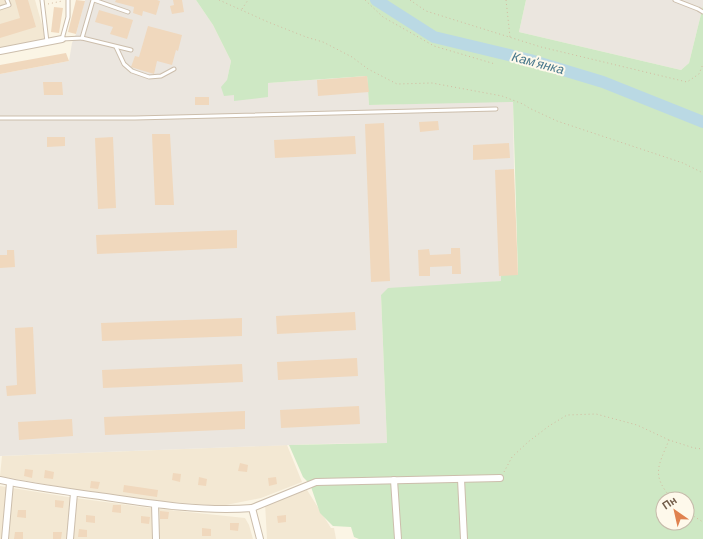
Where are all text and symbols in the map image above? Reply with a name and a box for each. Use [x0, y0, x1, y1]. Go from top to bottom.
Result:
water label: Кам'янка [510, 48, 566, 78]
north arrow [655, 491, 695, 531]
text: Пн [659, 493, 679, 513]

